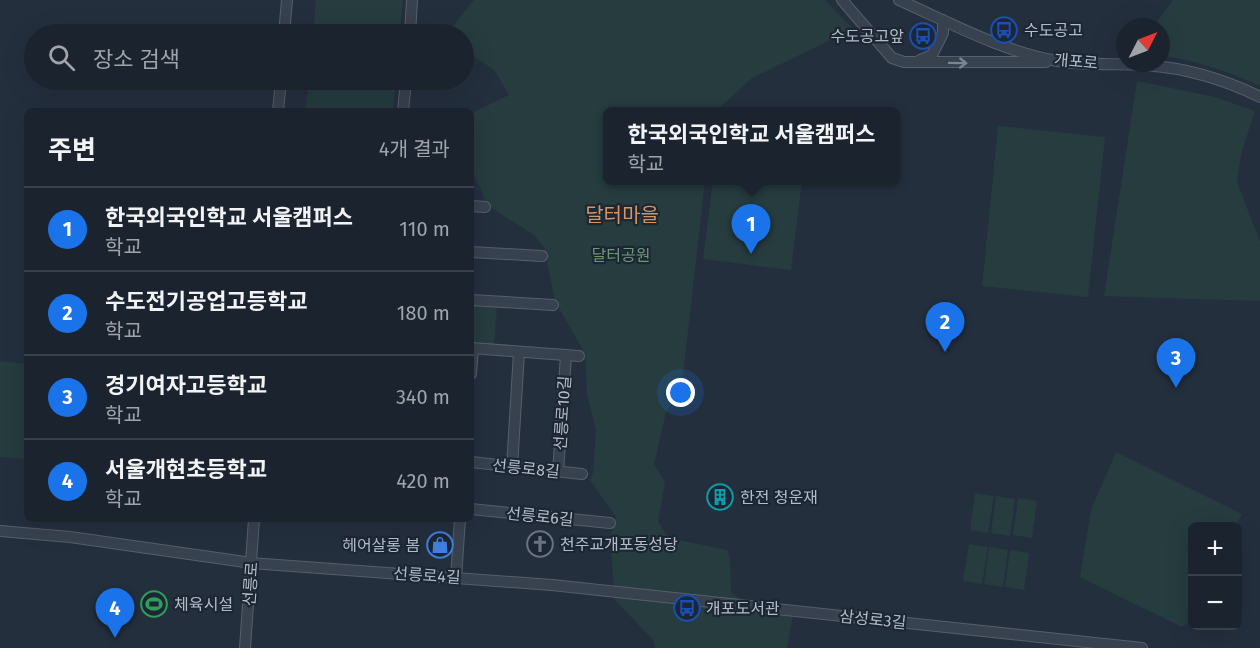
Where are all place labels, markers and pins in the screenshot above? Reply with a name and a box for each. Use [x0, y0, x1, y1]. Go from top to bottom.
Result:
bus stop icon: 수도공고 [989, 15, 1019, 45]
bus stop icon: 수도공고앞 [908, 21, 938, 51]
place label: 수도공고 [1024, 21, 1083, 40]
place label: 수도공고앞 [830, 27, 904, 46]
pin: 1 [732, 204, 771, 254]
pin: 2 [926, 302, 964, 352]
pin: 3 [1156, 338, 1196, 388]
building icon: 한전 청운재 [705, 482, 735, 512]
place label: 한전 청운재 [740, 488, 818, 507]
church icon: 천주교개포동성당 [525, 529, 555, 559]
shop icon: 헤어살롱 봄 [425, 530, 455, 560]
place label: 천주교개포동성당 [560, 535, 678, 554]
place label: 헤어살롱 봄 [342, 536, 420, 555]
pin: 4 [96, 588, 134, 638]
sports icon: 체육시설 [139, 589, 169, 619]
bus stop icon: 개포도서관 [672, 593, 702, 623]
place label: 체육시설 [174, 595, 233, 614]
place label: 개포도서관 [706, 599, 780, 618]

